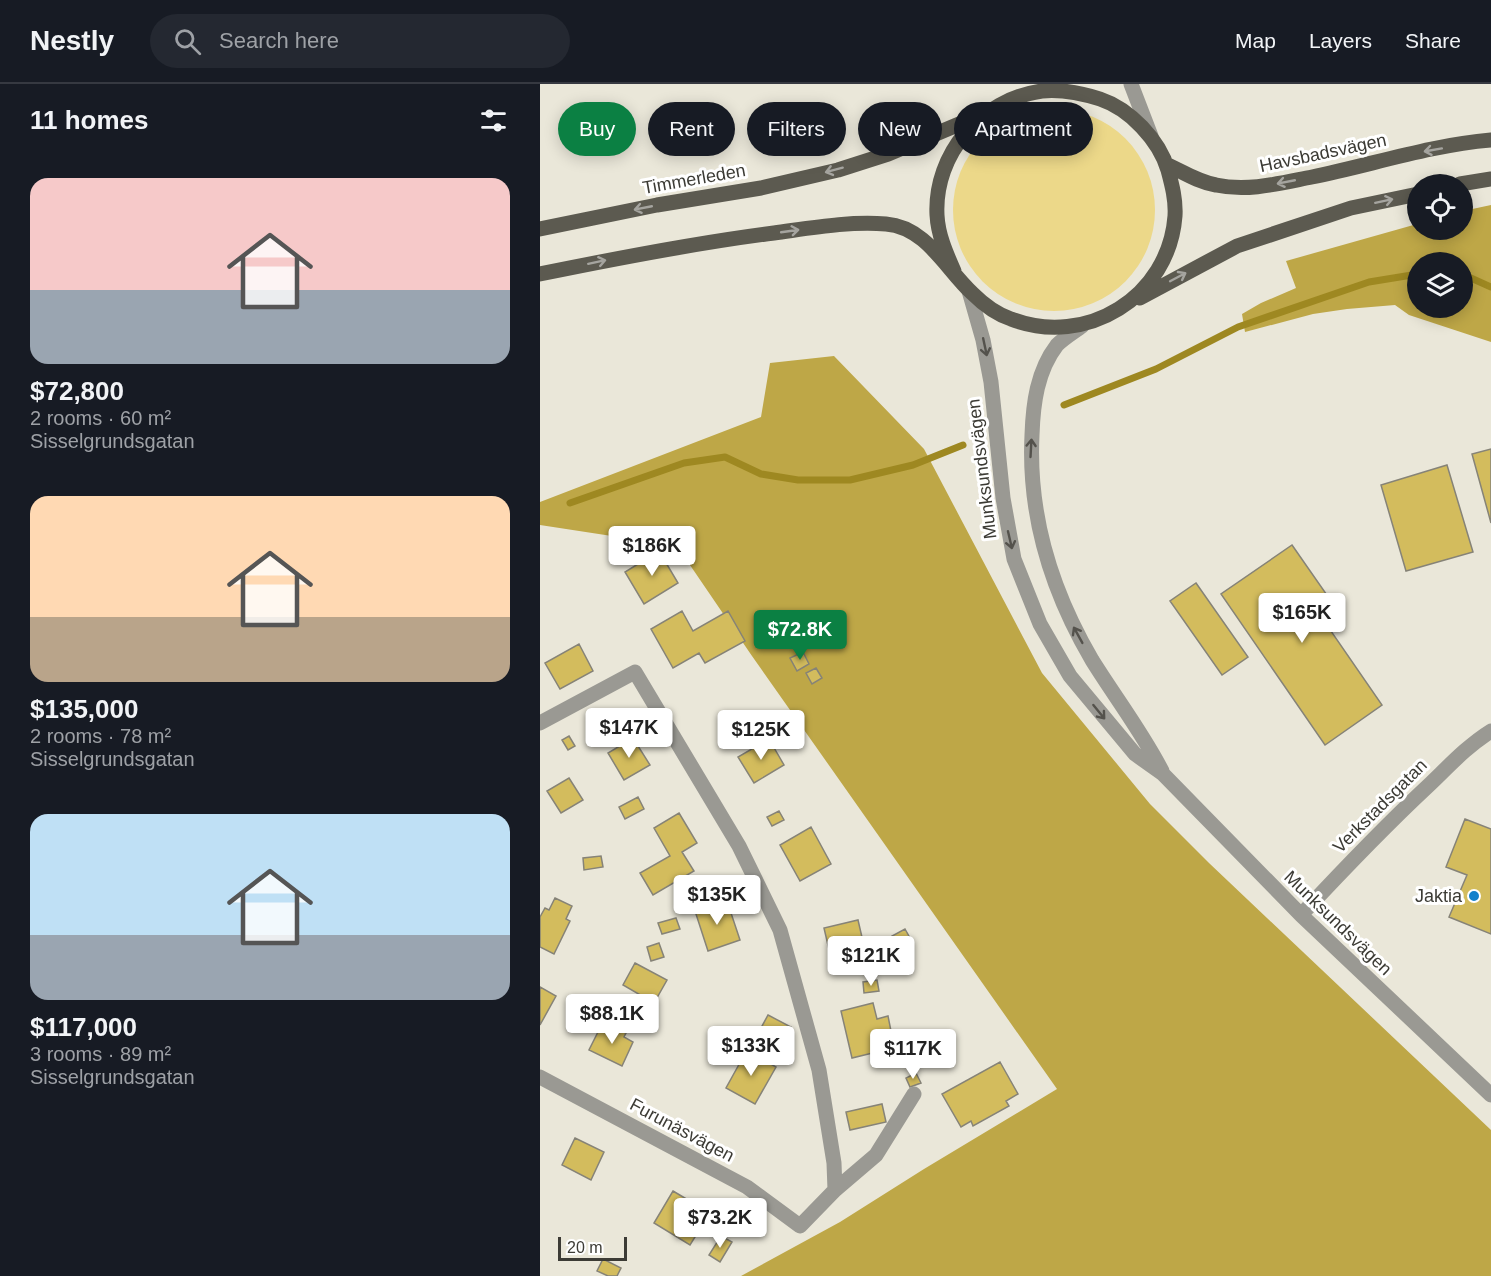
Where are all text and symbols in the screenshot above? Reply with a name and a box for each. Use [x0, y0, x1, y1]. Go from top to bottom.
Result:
search box [150, 14, 570, 68]
text: Nestly [30, 25, 114, 56]
icon: search [171, 25, 204, 58]
text: Search here [219, 28, 339, 53]
text: Map [1235, 29, 1276, 52]
text: Layers [1309, 29, 1372, 52]
text: Share [1405, 29, 1461, 52]
chip: Buy [558, 102, 636, 156]
chip: Rent [648, 102, 735, 156]
chip: Filters [747, 102, 846, 156]
chip: New [858, 102, 942, 156]
chip: Apartment [954, 102, 1093, 156]
icon: filters [477, 104, 510, 137]
text: 11 homes [30, 105, 149, 135]
street label: Havsbadsvägen [1258, 130, 1388, 176]
one-way arrow [1424, 145, 1444, 156]
street label: Timmerleden [641, 160, 747, 198]
one-way arrow [825, 165, 844, 177]
map controls [1407, 174, 1473, 318]
button: locate [1407, 174, 1473, 240]
one-way arrow [1276, 177, 1296, 188]
one-way arrow [1374, 195, 1394, 206]
one-way arrow [633, 203, 653, 214]
icon: home [216, 217, 324, 325]
one-way arrow [779, 225, 799, 236]
button: layers [1407, 252, 1473, 318]
one-way arrow [588, 256, 607, 268]
one-way arrow [1169, 271, 1186, 283]
one-way arrow [979, 338, 991, 357]
text: $72,800 [30, 376, 124, 406]
street label: Munksundsvägen [963, 398, 1001, 540]
text: 2 rooms · 60 m² [30, 407, 171, 429]
text: Sisselgrundsgatan [30, 430, 195, 452]
one-way arrow [1026, 438, 1037, 458]
pin: $186K [610, 526, 694, 577]
one-way arrow [1005, 530, 1016, 550]
text: $186K [623, 534, 681, 556]
icon: home [216, 535, 324, 643]
pin: $165K [1260, 593, 1344, 644]
text: $165K [1273, 601, 1331, 623]
pin: $72.8K [751, 610, 849, 661]
text: $72.8K [768, 618, 832, 640]
one-way arrow [1072, 626, 1083, 644]
text: $135,000 [30, 694, 138, 724]
one-way arrow [1092, 704, 1105, 720]
pin: $147K [587, 708, 671, 759]
pin: $125K [719, 710, 803, 761]
text: $147K [600, 716, 658, 738]
text: $125K [732, 718, 790, 740]
text: 2 rooms · 78 m² [30, 725, 171, 747]
text: Sisselgrundsgatan [30, 748, 195, 770]
street label: Verkstadsgatan [1329, 755, 1431, 857]
icon: home [216, 853, 324, 961]
street label: Munksundsvägen [1280, 867, 1396, 979]
pin: $135K [675, 875, 759, 926]
text: $135K [688, 883, 746, 905]
place label: Jaktia [1415, 886, 1463, 906]
marker: Jaktia [1467, 889, 1481, 903]
pin: $121K [829, 936, 913, 987]
text: $121K [842, 944, 900, 966]
pin: $88.1K [563, 994, 661, 1045]
text: $88.1K [580, 1002, 644, 1024]
text: $117,000 [30, 1012, 137, 1042]
pin: $133K [709, 1026, 793, 1077]
pin: $117K [871, 1029, 955, 1080]
text: $133K [722, 1034, 780, 1056]
text: $117K [884, 1037, 942, 1059]
text: 3 rooms · 89 m² [30, 1043, 171, 1065]
text: Sisselgrundsgatan [30, 1066, 195, 1088]
street label: Furunäsvägen [627, 1094, 737, 1166]
pin: $73.2K [671, 1198, 769, 1249]
text: $73.2K [688, 1206, 752, 1228]
scale bar [558, 1234, 627, 1262]
text: 20 m [567, 1239, 603, 1256]

